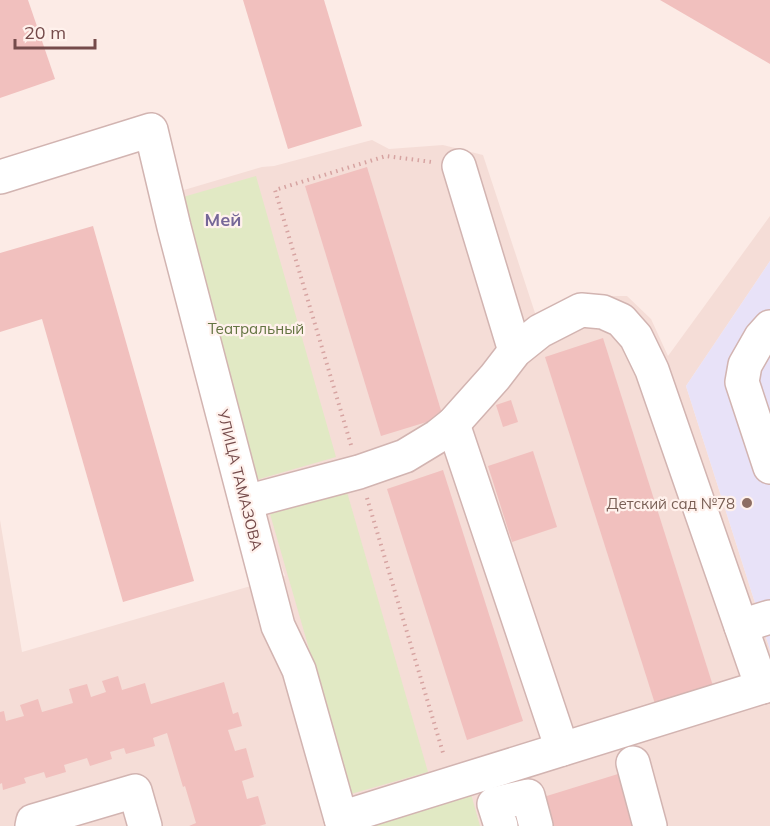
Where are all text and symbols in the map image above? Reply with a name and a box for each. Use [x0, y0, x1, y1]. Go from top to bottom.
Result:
scale bar [15, 12, 94, 50]
text: 20 m [24, 21, 66, 44]
district label: Мей [205, 208, 241, 231]
park label: Театральный [208, 319, 304, 338]
street label: УЛИЦА ТАМАЗОВА [213, 406, 267, 553]
place label: Детский сад №78 [606, 494, 735, 513]
marker: Детский сад №78 [740, 496, 754, 510]

